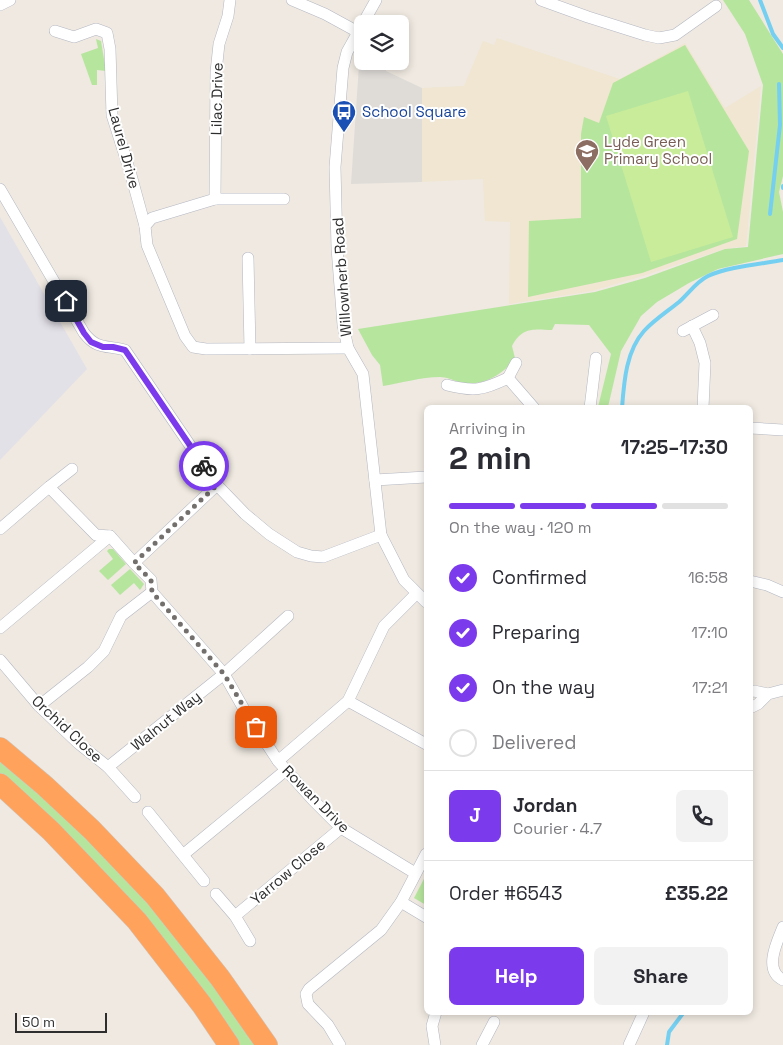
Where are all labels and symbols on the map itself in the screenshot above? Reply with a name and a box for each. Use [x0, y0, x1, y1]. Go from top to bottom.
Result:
street label: Lilac Drive [206, 62, 227, 136]
bus stop icon: School Square [331, 99, 357, 133]
place label: School Square [362, 102, 466, 121]
street label: Laurel Drive [104, 105, 144, 191]
place label: Lyde Green Primary School [604, 132, 712, 168]
school or university icon: Lyde Green Primary School [574, 138, 600, 172]
street label: Willowherb Road [328, 217, 355, 337]
pin [45, 280, 87, 322]
courier [179, 441, 229, 491]
street label: Walnut Way [127, 687, 205, 755]
street label: Orchid Close [28, 691, 107, 766]
pin [235, 706, 277, 748]
street label: Rowan Drive [278, 761, 354, 837]
street label: Yarrow Close [246, 835, 329, 908]
scale bar [15, 1010, 108, 1033]

